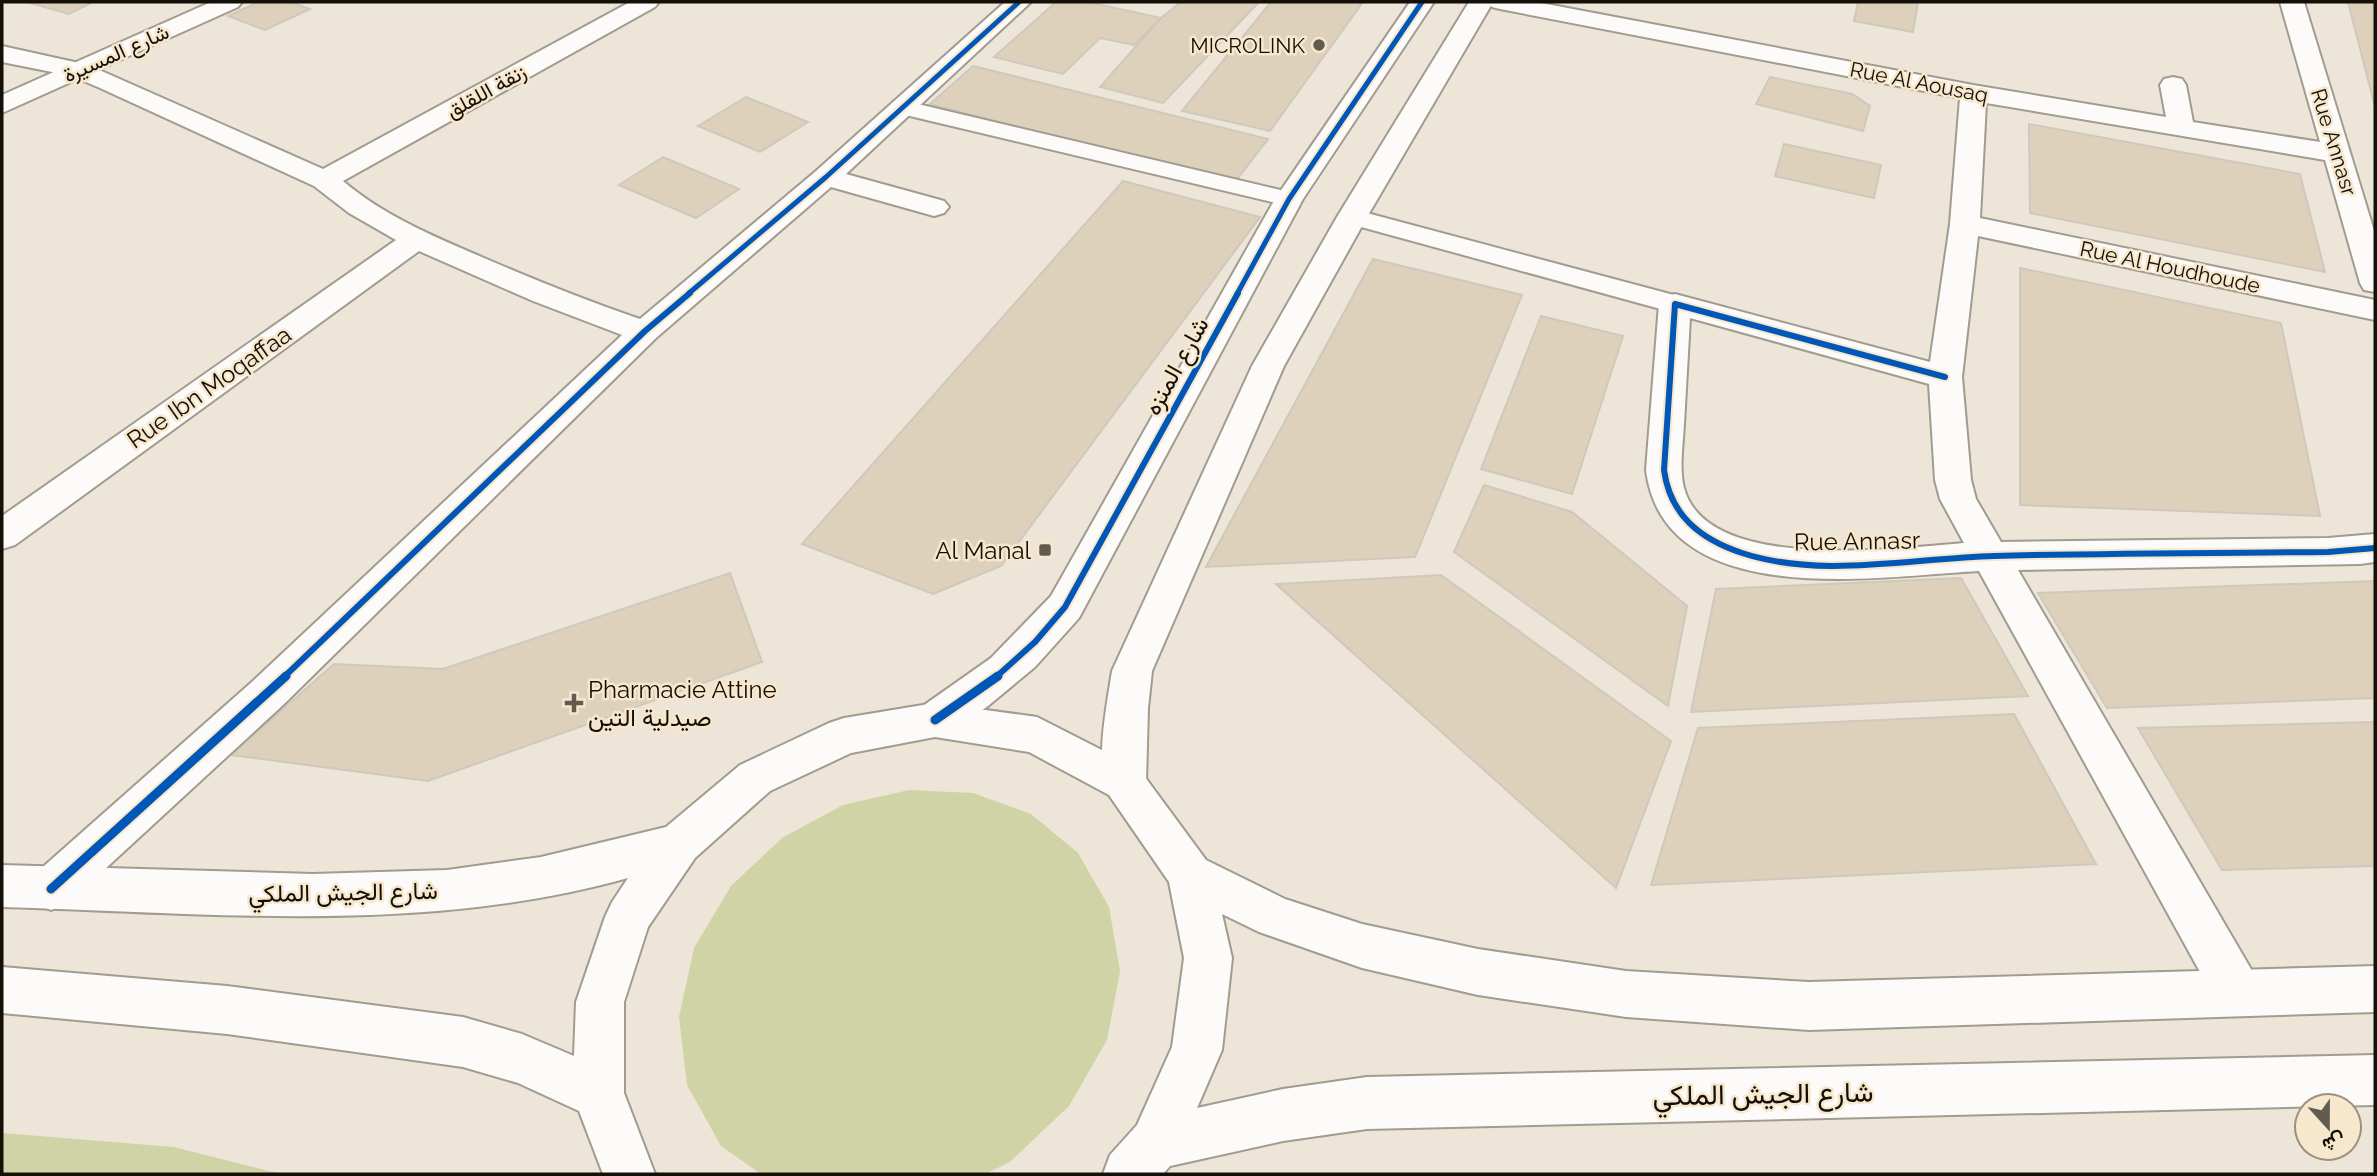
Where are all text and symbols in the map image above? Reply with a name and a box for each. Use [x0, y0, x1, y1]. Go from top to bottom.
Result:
street label: شارع المسيرة [59, 19, 173, 89]
place label: MICROLINK [1190, 33, 1305, 58]
marker: MICROLINK [1311, 37, 1327, 53]
street label: Rue Al Aousaq [1848, 56, 1990, 108]
street label: زنقة اللقلق [442, 59, 531, 124]
street label: Rue Annasr [2306, 85, 2362, 199]
street label: Rue Al Houdhoude [2078, 236, 2262, 298]
street label: شارع المنزه [1137, 312, 1216, 421]
street label: Rue Ibn Moqaffaa [121, 320, 297, 454]
street label: Rue Annasr [1793, 525, 1921, 557]
place label: Al Manal [935, 536, 1031, 565]
marker: Al Manal [1037, 542, 1053, 558]
place label: Pharmacie Attine صيدلية التين [588, 675, 777, 732]
marker: Pharmacie Attine صيدلية التين [566, 695, 582, 711]
street label: شارع الجيش الملكي [248, 876, 438, 913]
street label: شارع الجيش الملكي [1652, 1076, 1874, 1118]
north arrow [2293, 1092, 2363, 1162]
text: ش [2319, 1128, 2349, 1157]

